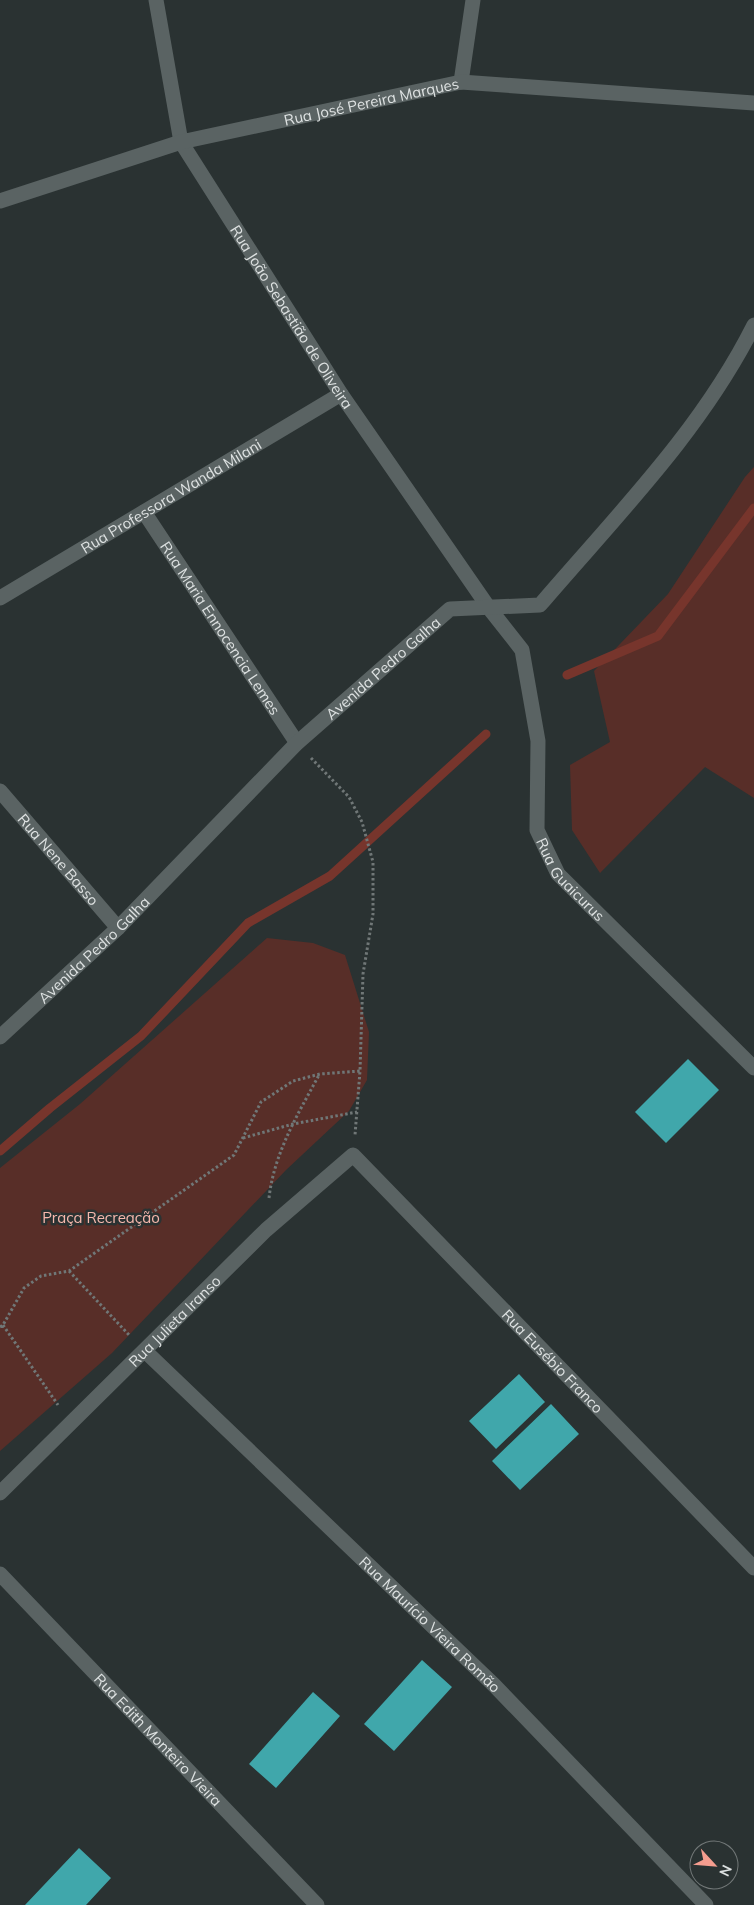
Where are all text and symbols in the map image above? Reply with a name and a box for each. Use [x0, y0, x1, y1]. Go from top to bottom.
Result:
street label: Rua José Pereira Marques [282, 73, 461, 129]
street label: Rua João Sebastião de Oliveira [226, 221, 358, 412]
street label: Rua Professora Wanda Milani [77, 434, 265, 557]
street label: Rua Maria Ennocencia Lemes [156, 538, 285, 718]
street label: Avenida Pedro Galha [321, 612, 444, 723]
street label: Rua Nene Basso [14, 809, 103, 909]
street label: Rua Guaicurus [532, 834, 609, 925]
street label: Avenida Pedro Galha [34, 892, 153, 1007]
park label: Praça Recreação [42, 1208, 160, 1227]
street label: Rua Julieta Iranso [124, 1271, 224, 1370]
street label: Rua Eusébio Franco [498, 1305, 608, 1417]
street label: Rua Maurício Vieira Romão [356, 1552, 505, 1696]
street label: Rua Edith Monteiro Vieira [90, 1669, 226, 1810]
north arrow [689, 1840, 739, 1890]
text: N [715, 1862, 736, 1879]

